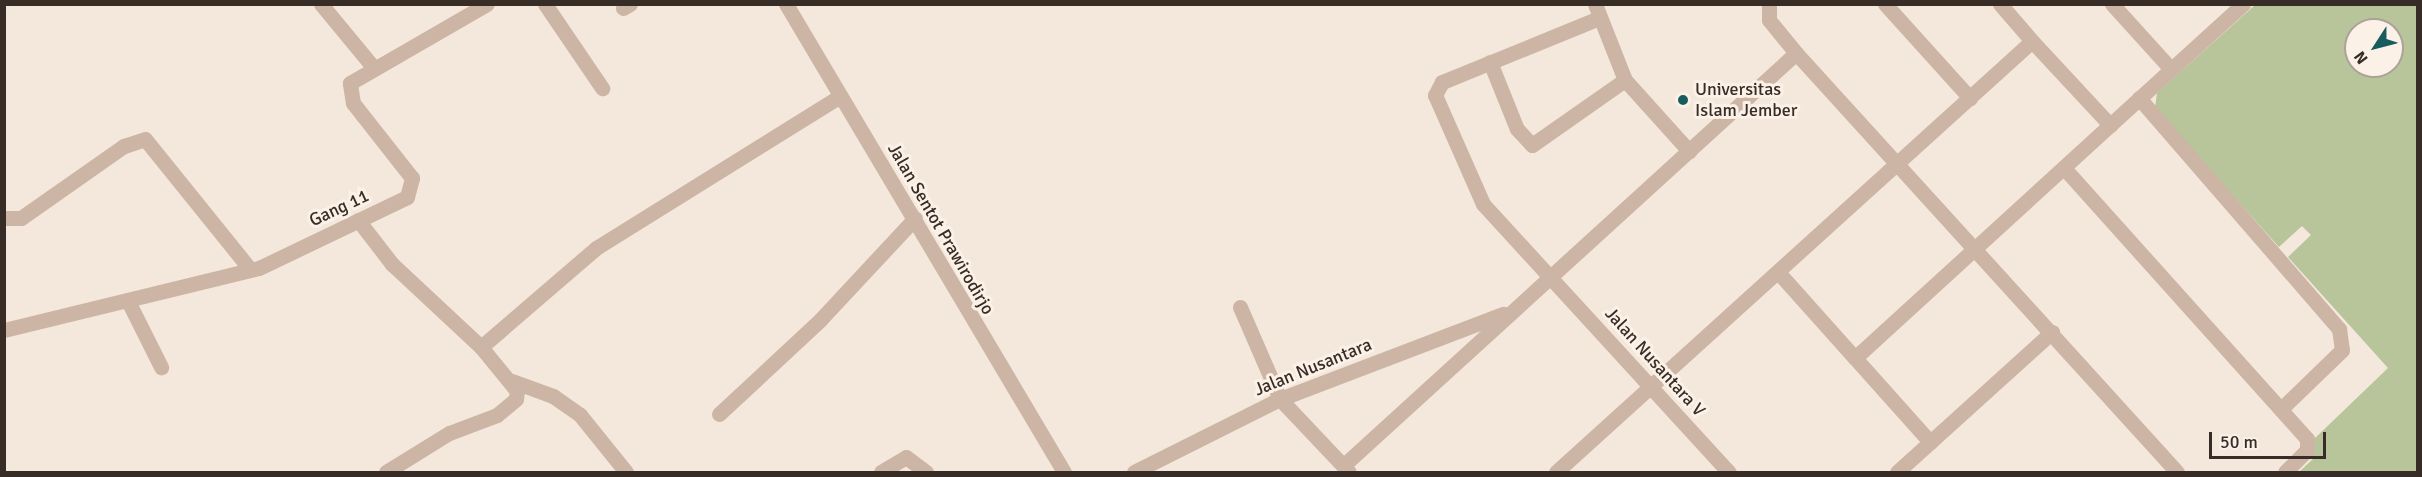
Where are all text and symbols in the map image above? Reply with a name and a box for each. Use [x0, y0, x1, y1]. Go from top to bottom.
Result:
north arrow [2344, 18, 2404, 78]
text: N [2350, 47, 2372, 68]
place label: Universitas Islam Jember [1695, 79, 1797, 122]
marker: Universitas Islam Jember [1676, 93, 1690, 107]
street label: Jalan Sentot Prawirodirjo [883, 140, 999, 318]
street label: Gang 11 [306, 185, 372, 231]
street label: Jalan Nusantara V [1600, 303, 1710, 421]
street label: Jalan Nusantara [1251, 334, 1375, 400]
scale bar [2212, 420, 2329, 458]
text: 50 m [2220, 431, 2258, 453]

